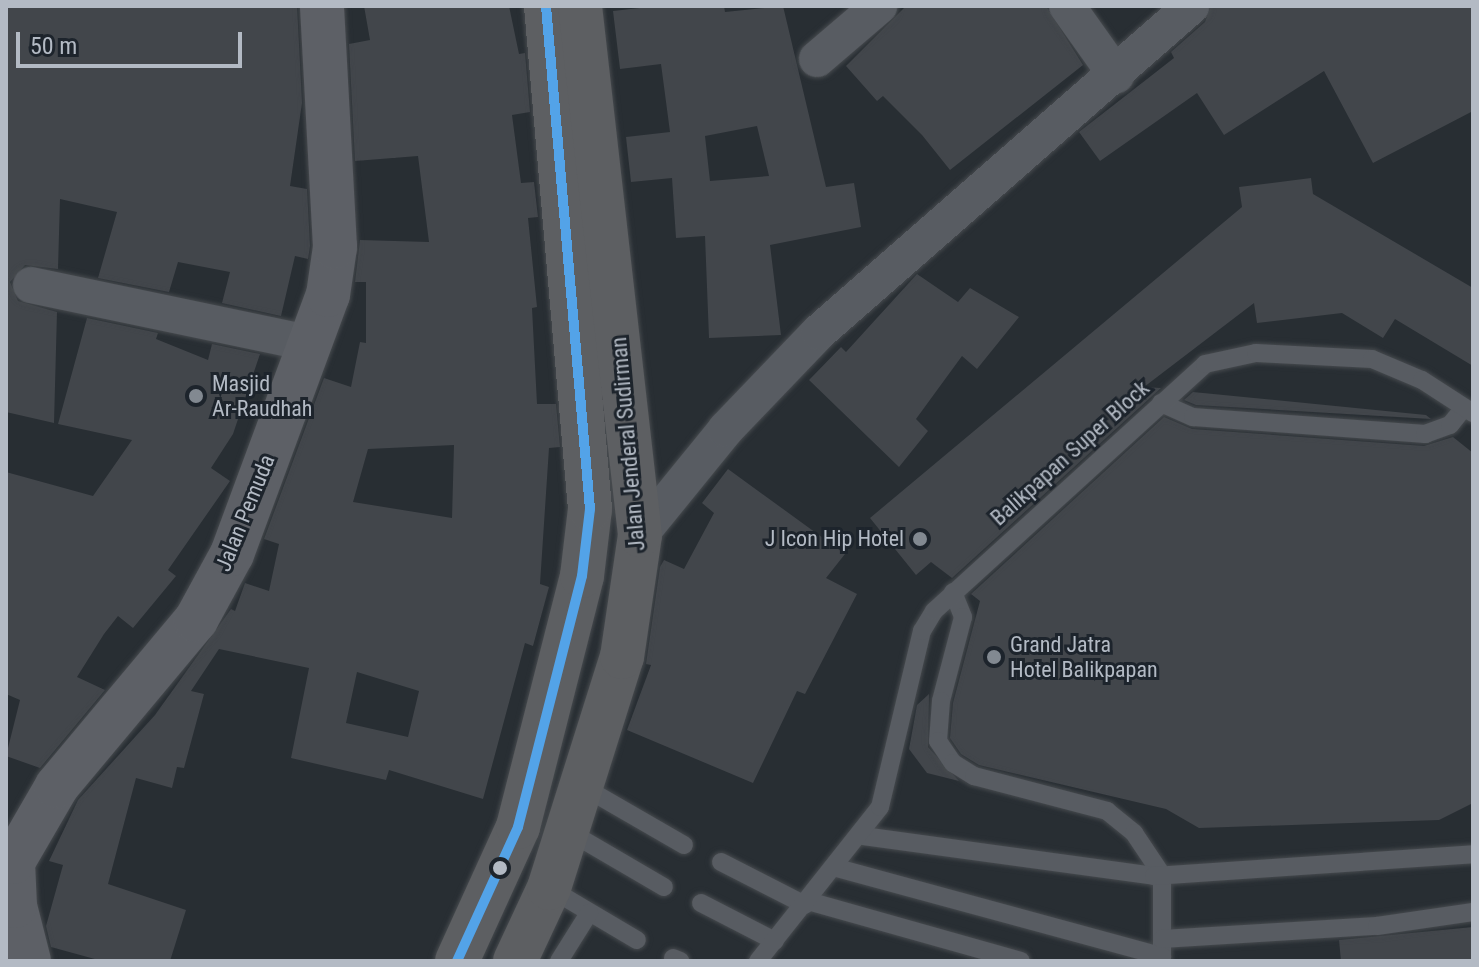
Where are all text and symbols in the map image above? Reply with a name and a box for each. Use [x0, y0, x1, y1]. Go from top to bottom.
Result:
scale bar [20, 16, 246, 66]
text: 50 m [30, 32, 77, 60]
street label: Jalan Jenderal Sudirman [605, 336, 651, 552]
place label: Masjid Ar-Raudhah [212, 370, 312, 422]
street label: Balikpapan Super Block [985, 375, 1155, 531]
marker: Masjid Ar-Raudhah [187, 387, 205, 405]
street label: Jalan Pemuda [210, 451, 280, 575]
place label: J Icon Hip Hotel [765, 526, 904, 552]
marker: J Icon Hip Hotel [911, 530, 929, 548]
place label: Grand Jatra Hotel Balikpapan [1010, 631, 1158, 682]
marker: Grand Jatra Hotel Balikpapan [985, 648, 1003, 666]
unlabelled marker [492, 860, 508, 876]

